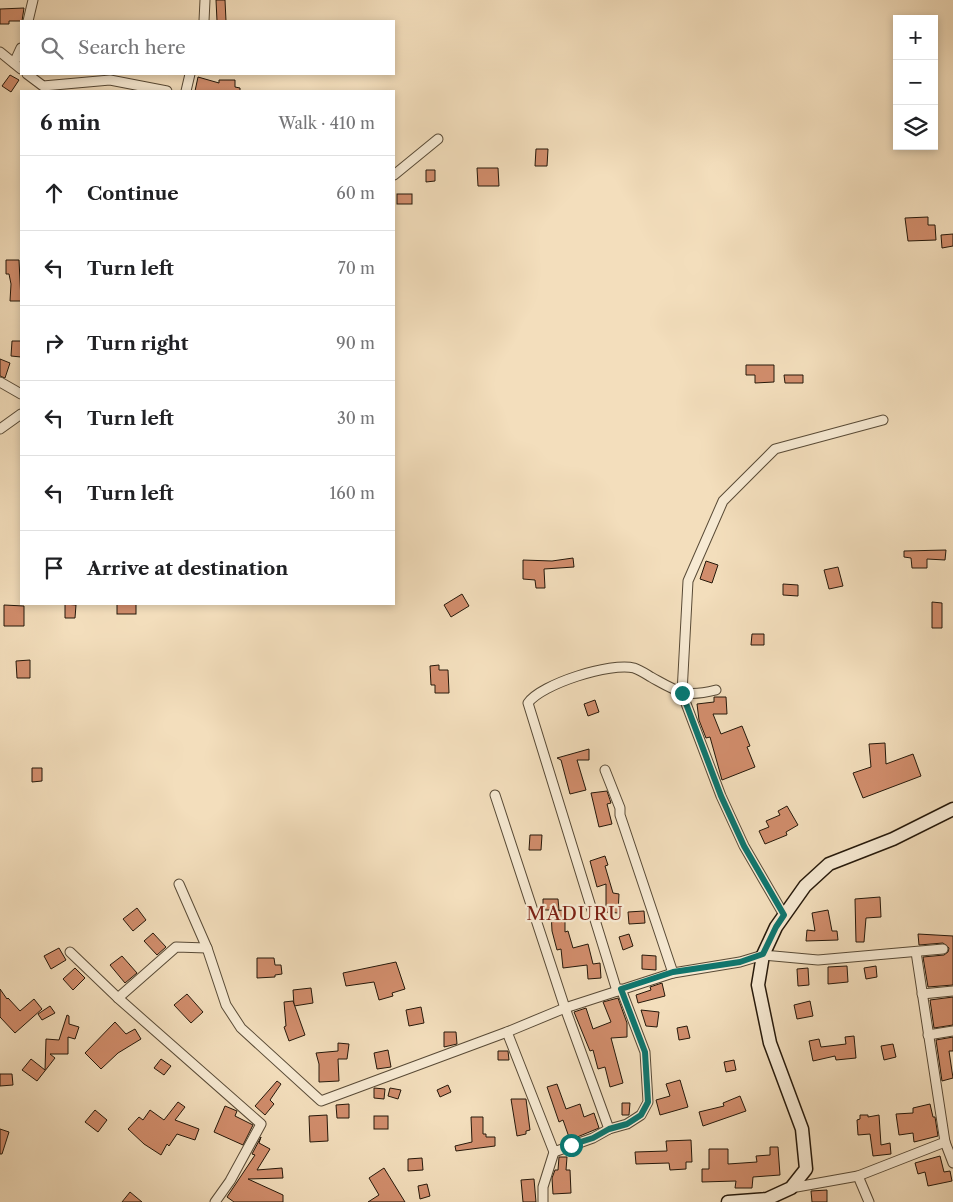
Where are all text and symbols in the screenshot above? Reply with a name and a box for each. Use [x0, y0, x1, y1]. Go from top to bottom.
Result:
map controls [893, 15, 938, 150]
button: + [893, 15, 938, 60]
search box [20, 20, 395, 75]
icon: search [38, 34, 66, 62]
text: Search here [78, 36, 186, 59]
button: − [893, 60, 938, 105]
button: layers [893, 105, 938, 150]
text: 6 min [40, 110, 101, 135]
text: Walk · 410 m [278, 113, 375, 133]
icon: ahead [40, 179, 68, 207]
text: Continue [87, 182, 179, 205]
text: 60 m [336, 183, 375, 203]
icon: left [40, 254, 68, 282]
text: Turn left [87, 257, 174, 280]
text: 70 m [338, 258, 375, 278]
icon: right [40, 329, 68, 357]
text: Turn right [87, 332, 188, 355]
text: 90 m [336, 333, 375, 353]
icon: left [40, 404, 68, 432]
text: Turn left [87, 407, 174, 430]
text: 30 m [337, 408, 375, 428]
icon: left [40, 479, 68, 507]
text: Turn left [87, 482, 174, 505]
text: 160 m [330, 483, 375, 503]
icon: arrive [40, 554, 68, 582]
text: Arrive at destination [87, 557, 288, 580]
route end [671, 682, 694, 705]
district label: MADURU [526, 902, 624, 925]
route start [560, 1134, 583, 1157]

